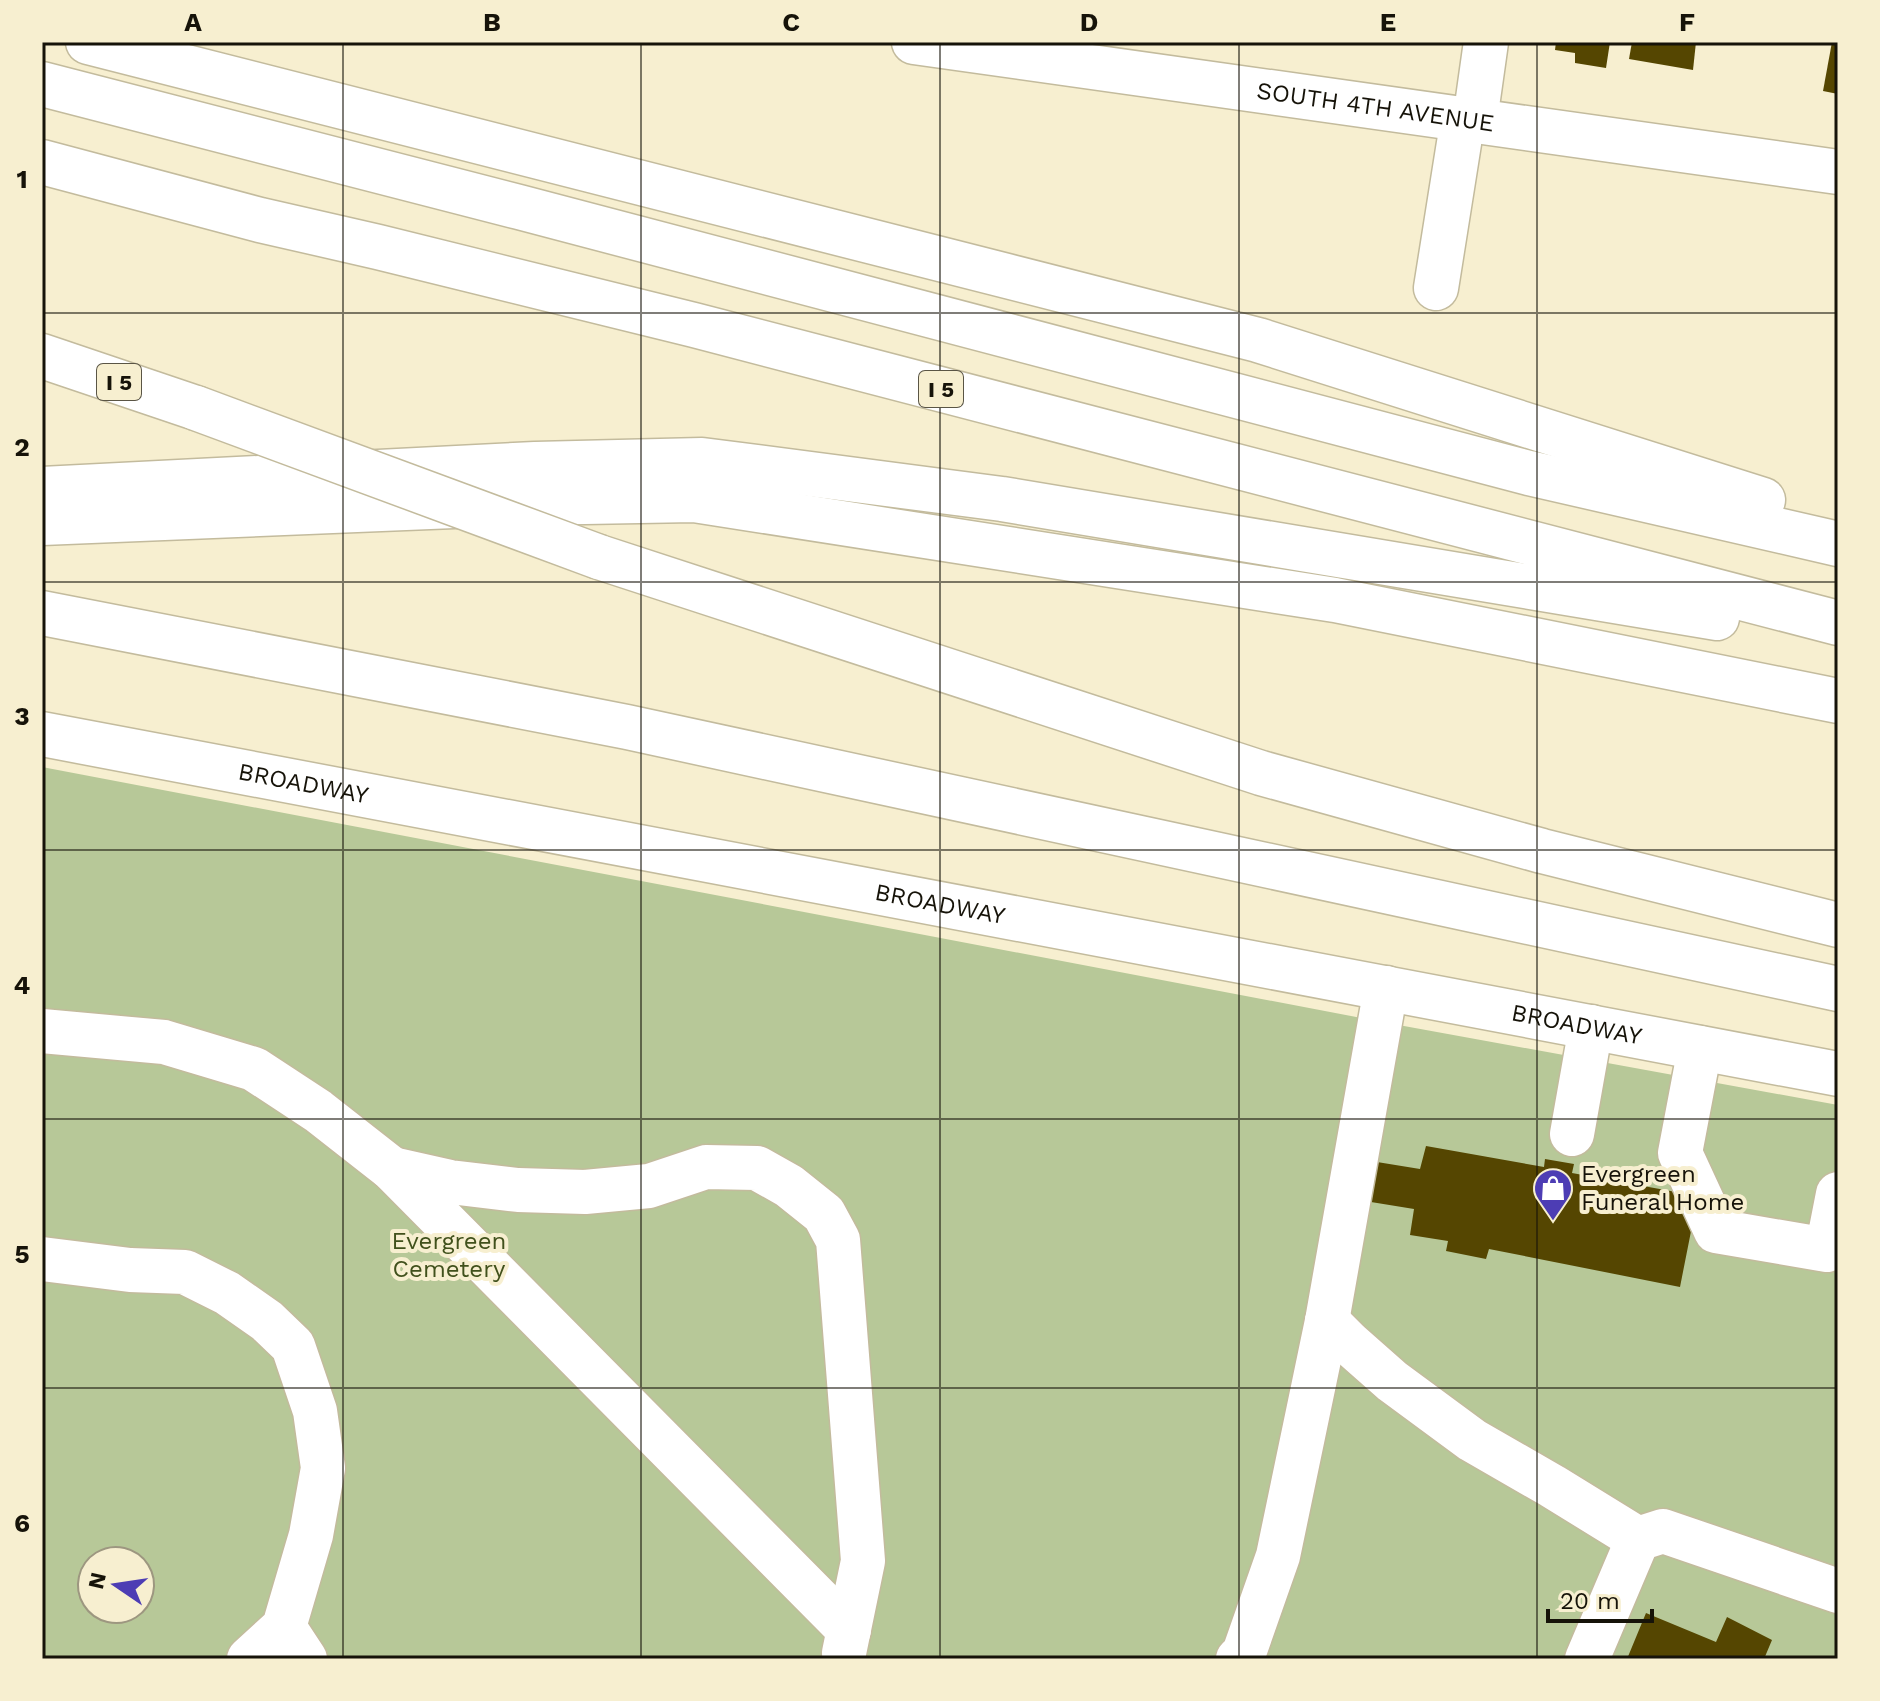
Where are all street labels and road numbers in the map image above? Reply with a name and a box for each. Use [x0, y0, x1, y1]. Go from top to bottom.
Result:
street label: SOUTH 4TH AVENUE [1255, 76, 1496, 137]
road number: I 5 [97, 364, 141, 400]
road number: I 5 [919, 371, 963, 407]
street label: BROADWAY [236, 757, 371, 810]
street label: BROADWAY [873, 878, 1008, 930]
street label: BROADWAY [1509, 999, 1644, 1051]

